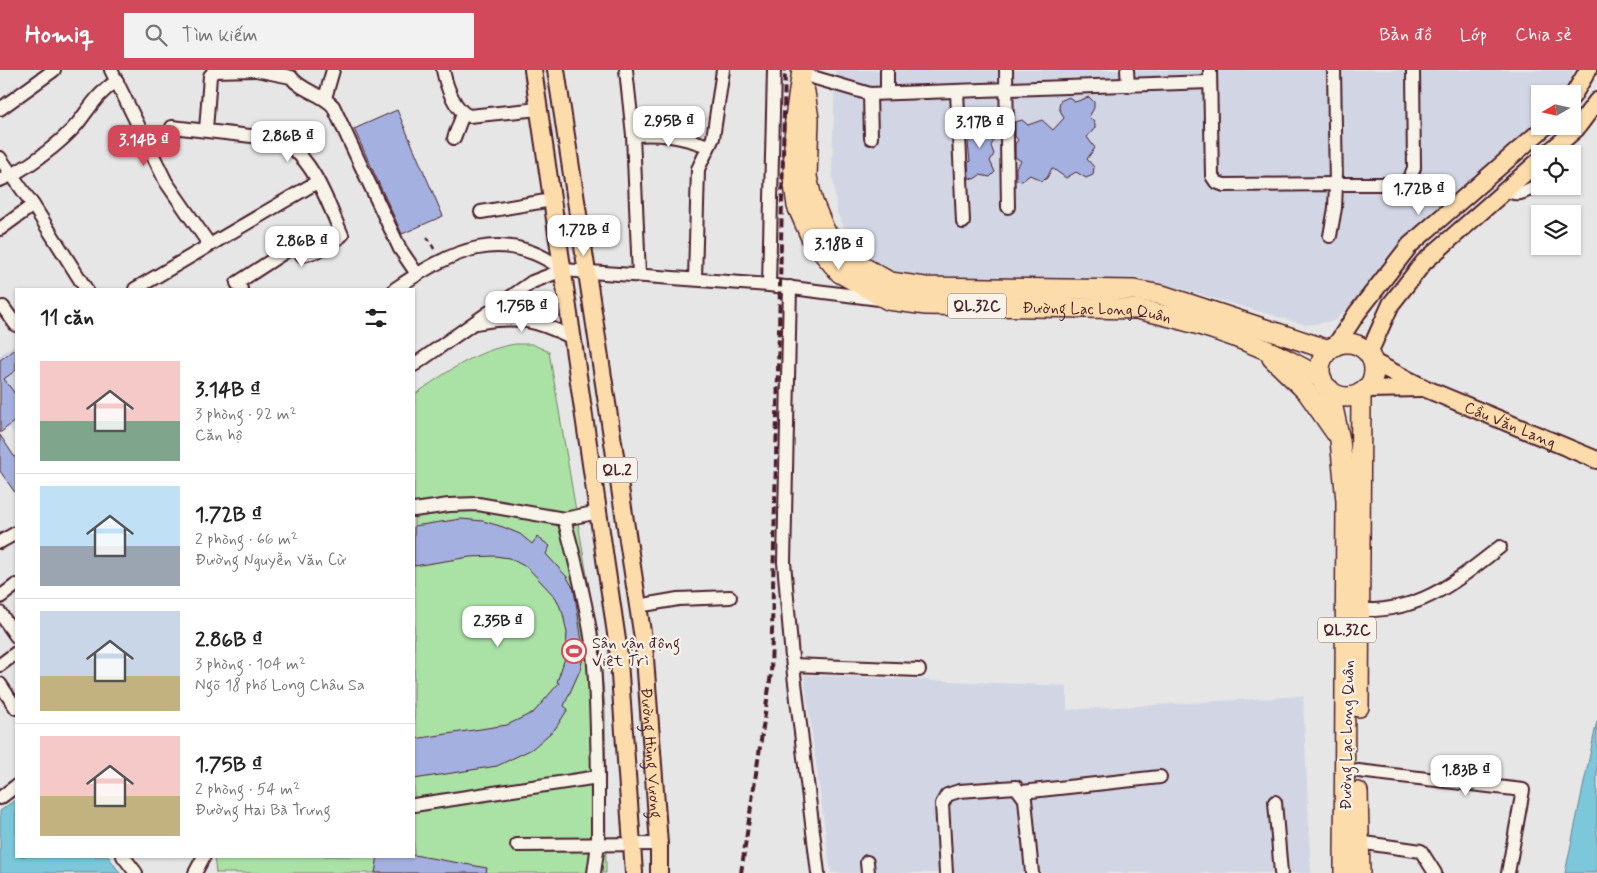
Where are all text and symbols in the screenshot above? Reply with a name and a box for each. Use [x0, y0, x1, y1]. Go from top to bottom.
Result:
search box [124, 13, 474, 58]
text: Homiq [25, 20, 94, 51]
icon: search [142, 21, 170, 49]
text: Tìm kiếm [182, 23, 258, 48]
text: Bản đồ [1379, 23, 1432, 47]
text: Lớp [1460, 23, 1487, 47]
text: Chia sẻ [1515, 23, 1572, 47]
north arrow [1531, 85, 1581, 135]
map controls [1531, 85, 1581, 255]
pin: 2.95B ₫ [623, 106, 715, 148]
pin: 3.17B ₫ [934, 106, 1026, 149]
text: 2.95B ₫ [644, 111, 694, 132]
text: 3.17B ₫ [956, 112, 1004, 133]
pin: 2.86B ₫ [242, 121, 334, 163]
pin: 3.14B ₫ [98, 124, 190, 167]
text: 2.86B ₫ [262, 126, 314, 147]
text: 3.14B ₫ [119, 130, 169, 151]
button: locate [1531, 145, 1581, 195]
pin: 1.72B ₫ [1373, 174, 1465, 216]
text: 1.72B ₫ [1393, 179, 1445, 200]
button: layers [1531, 205, 1581, 255]
pin: 1.72B ₫ [538, 214, 630, 257]
text: 1.72B ₫ [558, 220, 610, 241]
pin: 2.86B ₫ [256, 226, 348, 268]
pin: 3.18B ₫ [793, 228, 885, 271]
text: 2.86B ₫ [276, 231, 328, 252]
text: 3.18B ₫ [814, 234, 864, 255]
pin: 1.75B ₫ [476, 290, 568, 333]
road number: QL.32C [948, 294, 1006, 318]
text: 1.75B ₫ [496, 296, 548, 317]
street label: Đường Lạc Long Quân [1022, 298, 1174, 329]
text: 11 căn [40, 304, 94, 332]
icon: filters [362, 304, 390, 332]
text: 3.14B ₫ [195, 376, 261, 404]
icon: home [80, 381, 140, 441]
street label: Cầu Văn Lang [1461, 397, 1559, 454]
text: 3 phòng · 92 m² [195, 404, 297, 425]
text: Căn hộ [195, 425, 243, 446]
road number: QL.2 [597, 458, 637, 482]
text: 1.72B ₫ [195, 501, 262, 529]
icon: home [80, 506, 140, 566]
text: 2 phòng · 66 m² [195, 529, 298, 550]
text: Đường Nguyễn Văn Cừ [195, 550, 346, 571]
pin: 2.35B ₫ [452, 606, 544, 648]
text: 2.35B ₫ [473, 611, 523, 632]
road number: QL.32C [1318, 618, 1376, 642]
text: 2.86B ₫ [195, 626, 263, 654]
icon: home [80, 631, 140, 691]
place label: Sân vận động Việt Trì [592, 633, 680, 672]
sports icon: Sân vận động Việt Trì [561, 638, 587, 664]
text: 3 phòng · 104 m² [195, 654, 306, 675]
street label: Đường Lạc Long Quân [1336, 660, 1360, 810]
text: Ngõ 18 phố Long Châu Sa [195, 675, 365, 696]
street label: Đường Hùng Vương [635, 687, 666, 819]
text: 1.75B ₫ [195, 751, 262, 779]
pin: 1.83B ₫ [1420, 754, 1512, 797]
icon: home [80, 756, 140, 816]
text: 1.83B ₫ [1442, 760, 1490, 781]
text: 2 phòng · 54 m² [195, 779, 300, 800]
text: Đường Hai Bà Trưng [195, 800, 331, 821]

